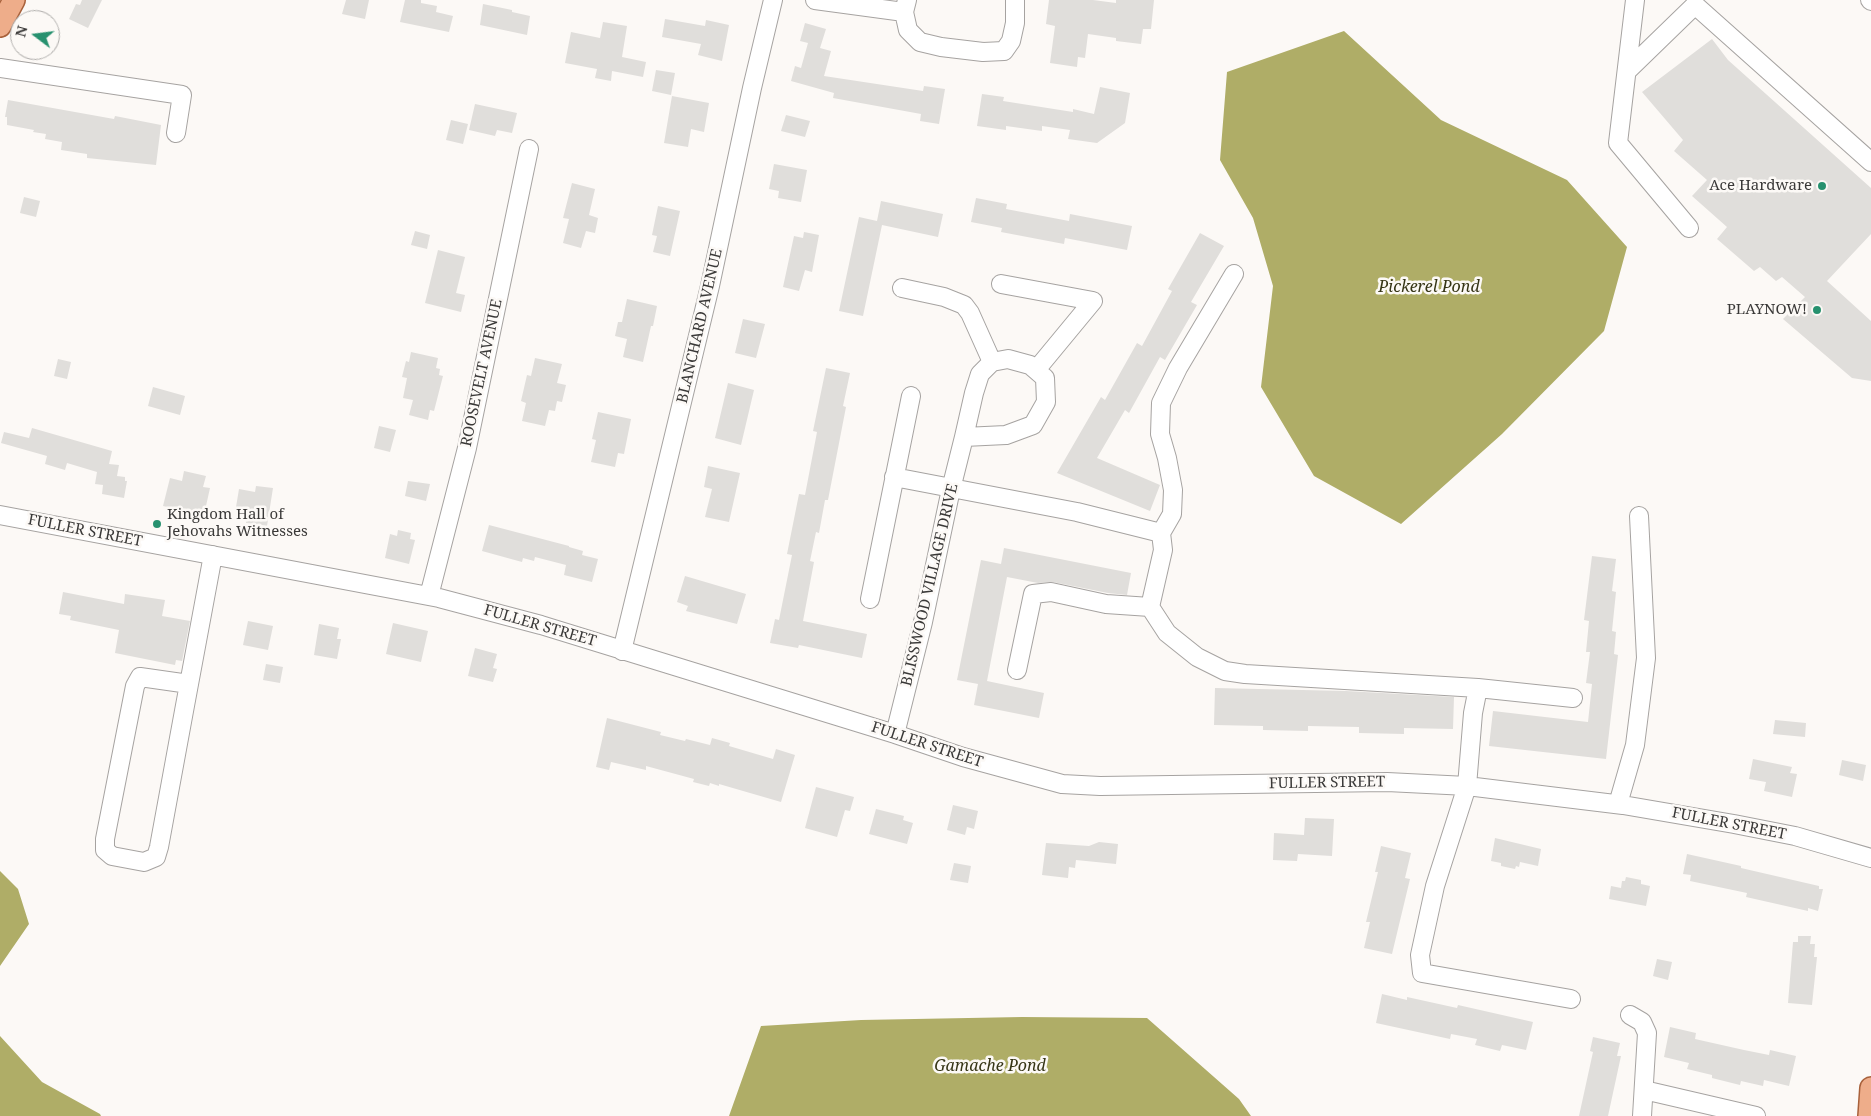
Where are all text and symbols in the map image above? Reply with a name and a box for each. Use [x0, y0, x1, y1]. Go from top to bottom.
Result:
north arrow [10, 10, 60, 60]
text: N [10, 23, 32, 39]
place label: Ace Hardware [1709, 177, 1812, 195]
marker: Ace Hardware [1816, 180, 1828, 192]
street label: BLANCHARD AVENUE [673, 247, 727, 405]
water label: Pickerel Pond [1378, 277, 1480, 297]
street label: ROOSEVELT AVENUE [458, 298, 506, 448]
place label: PLAYNOW! [1727, 301, 1807, 319]
marker: PLAYNOW! [1811, 304, 1823, 316]
street label: BLISSWOOD VILLAGE DRIVE [898, 482, 962, 688]
place label: Kingdom Hall of Jehovahs Witnesses [167, 506, 308, 541]
street label: FULLER STREET [26, 511, 144, 551]
marker: Kingdom Hall of Jehovahs Witnesses [151, 518, 163, 530]
street label: FULLER STREET [482, 601, 598, 651]
street label: FULLER STREET [869, 718, 985, 772]
street label: FULLER STREET [1269, 773, 1385, 793]
street label: FULLER STREET [1670, 804, 1788, 844]
water label: Gamache Pond [934, 1056, 1046, 1076]

